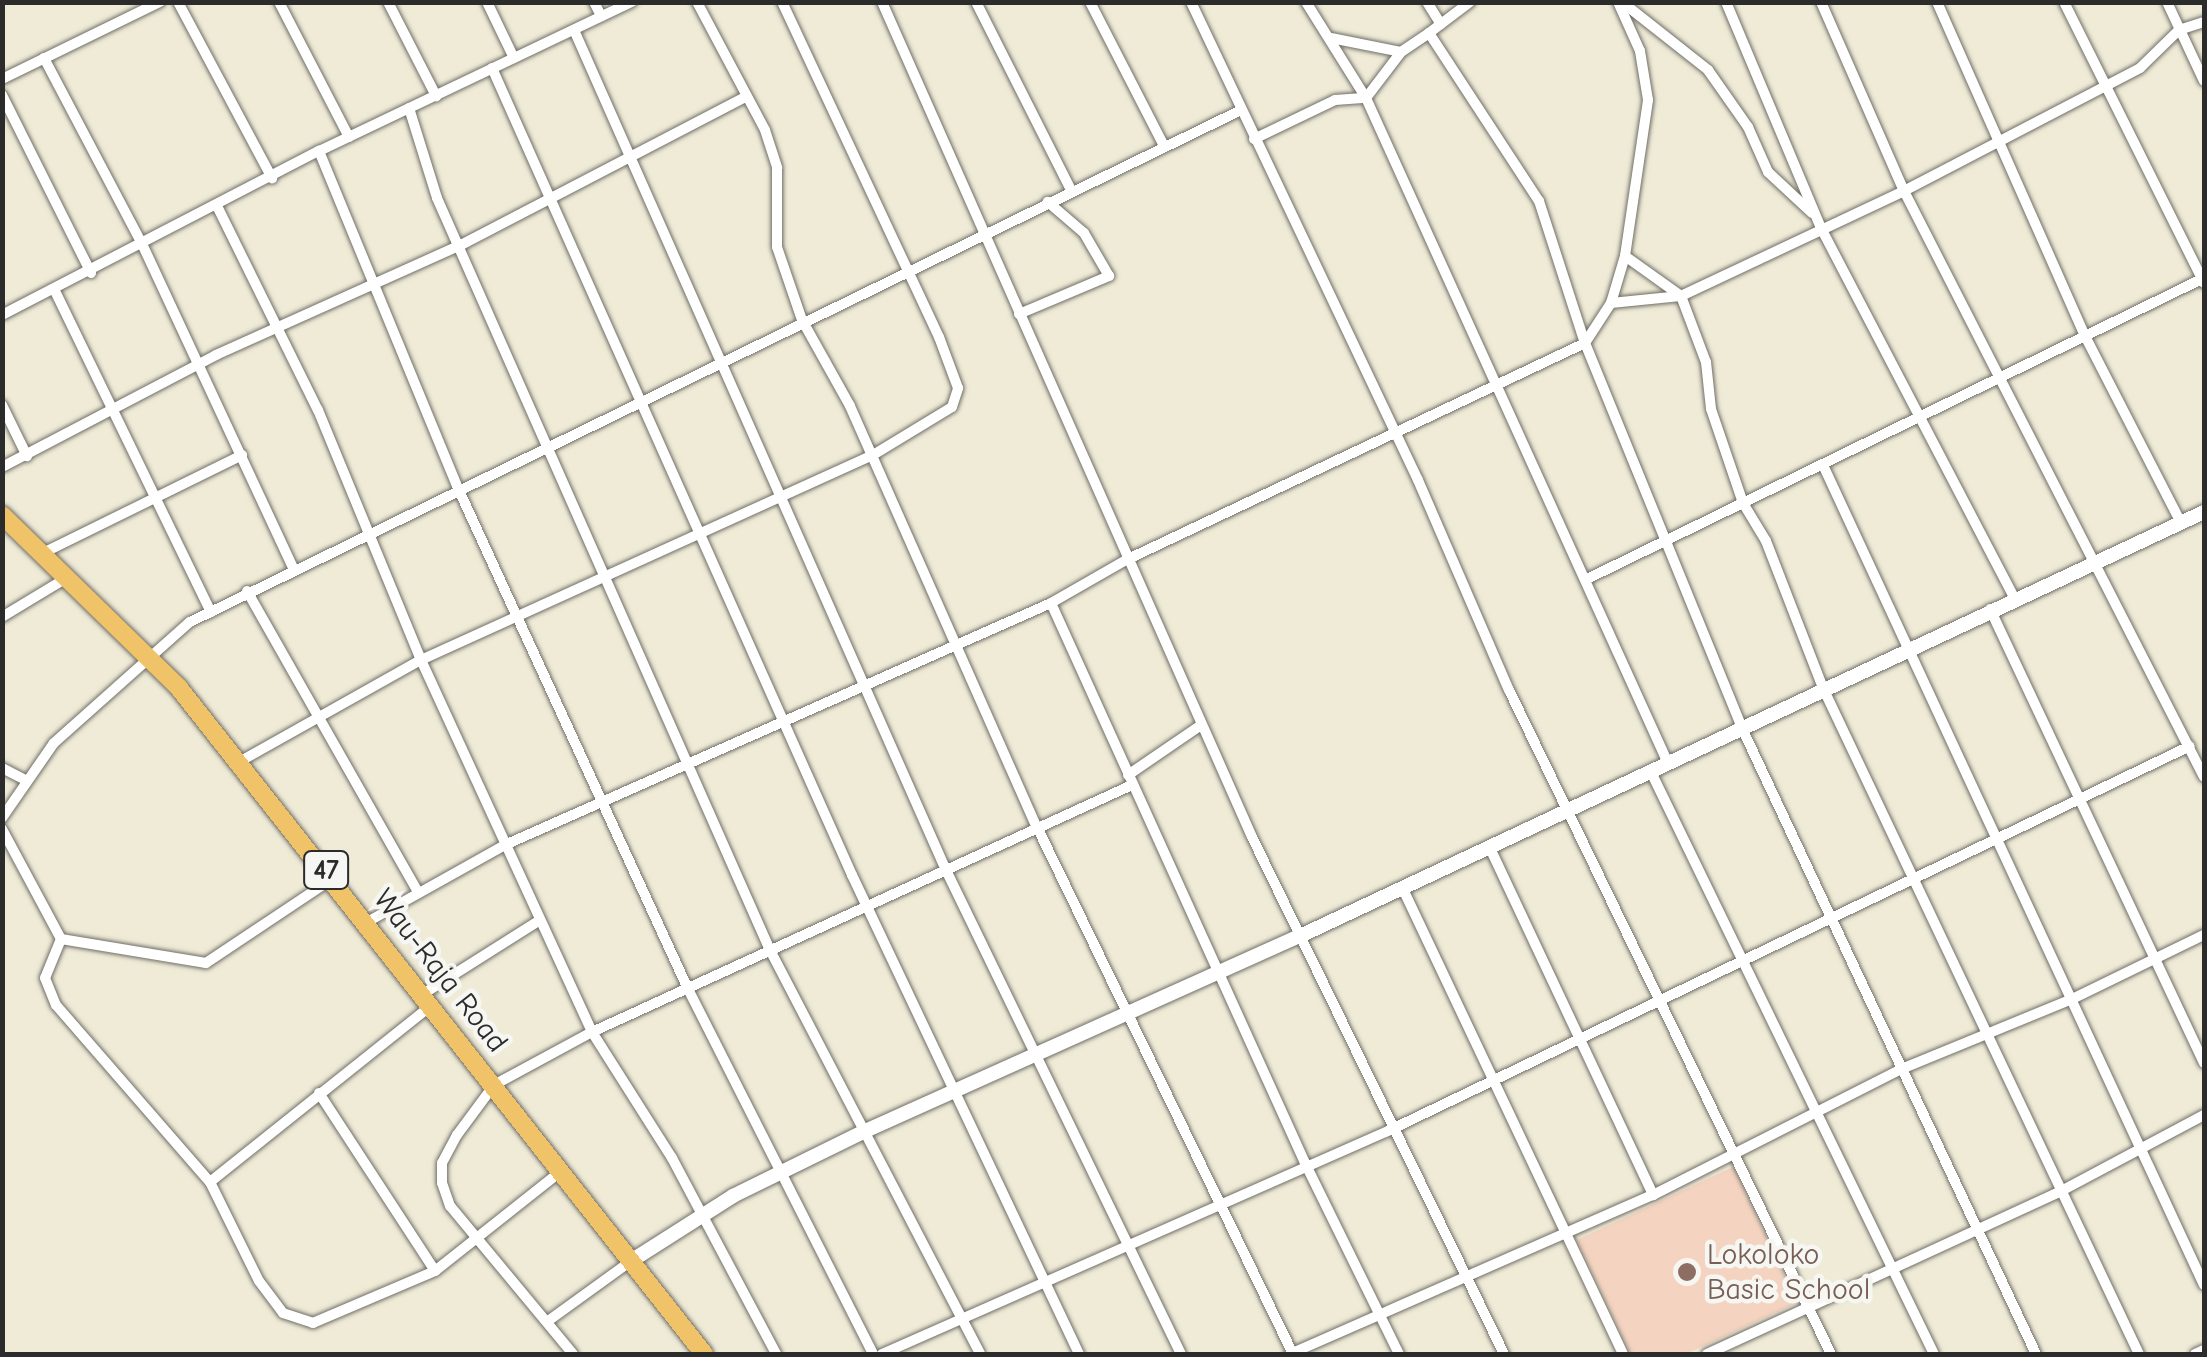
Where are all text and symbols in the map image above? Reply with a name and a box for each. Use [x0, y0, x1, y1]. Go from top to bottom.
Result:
road number: 47 [301, 847, 351, 893]
street label: Wau-Raja Road [365, 882, 515, 1060]
place label: Lokoloko Basic School [1707, 1237, 1870, 1308]
marker: Lokoloko Basic School [1676, 1261, 1698, 1283]

